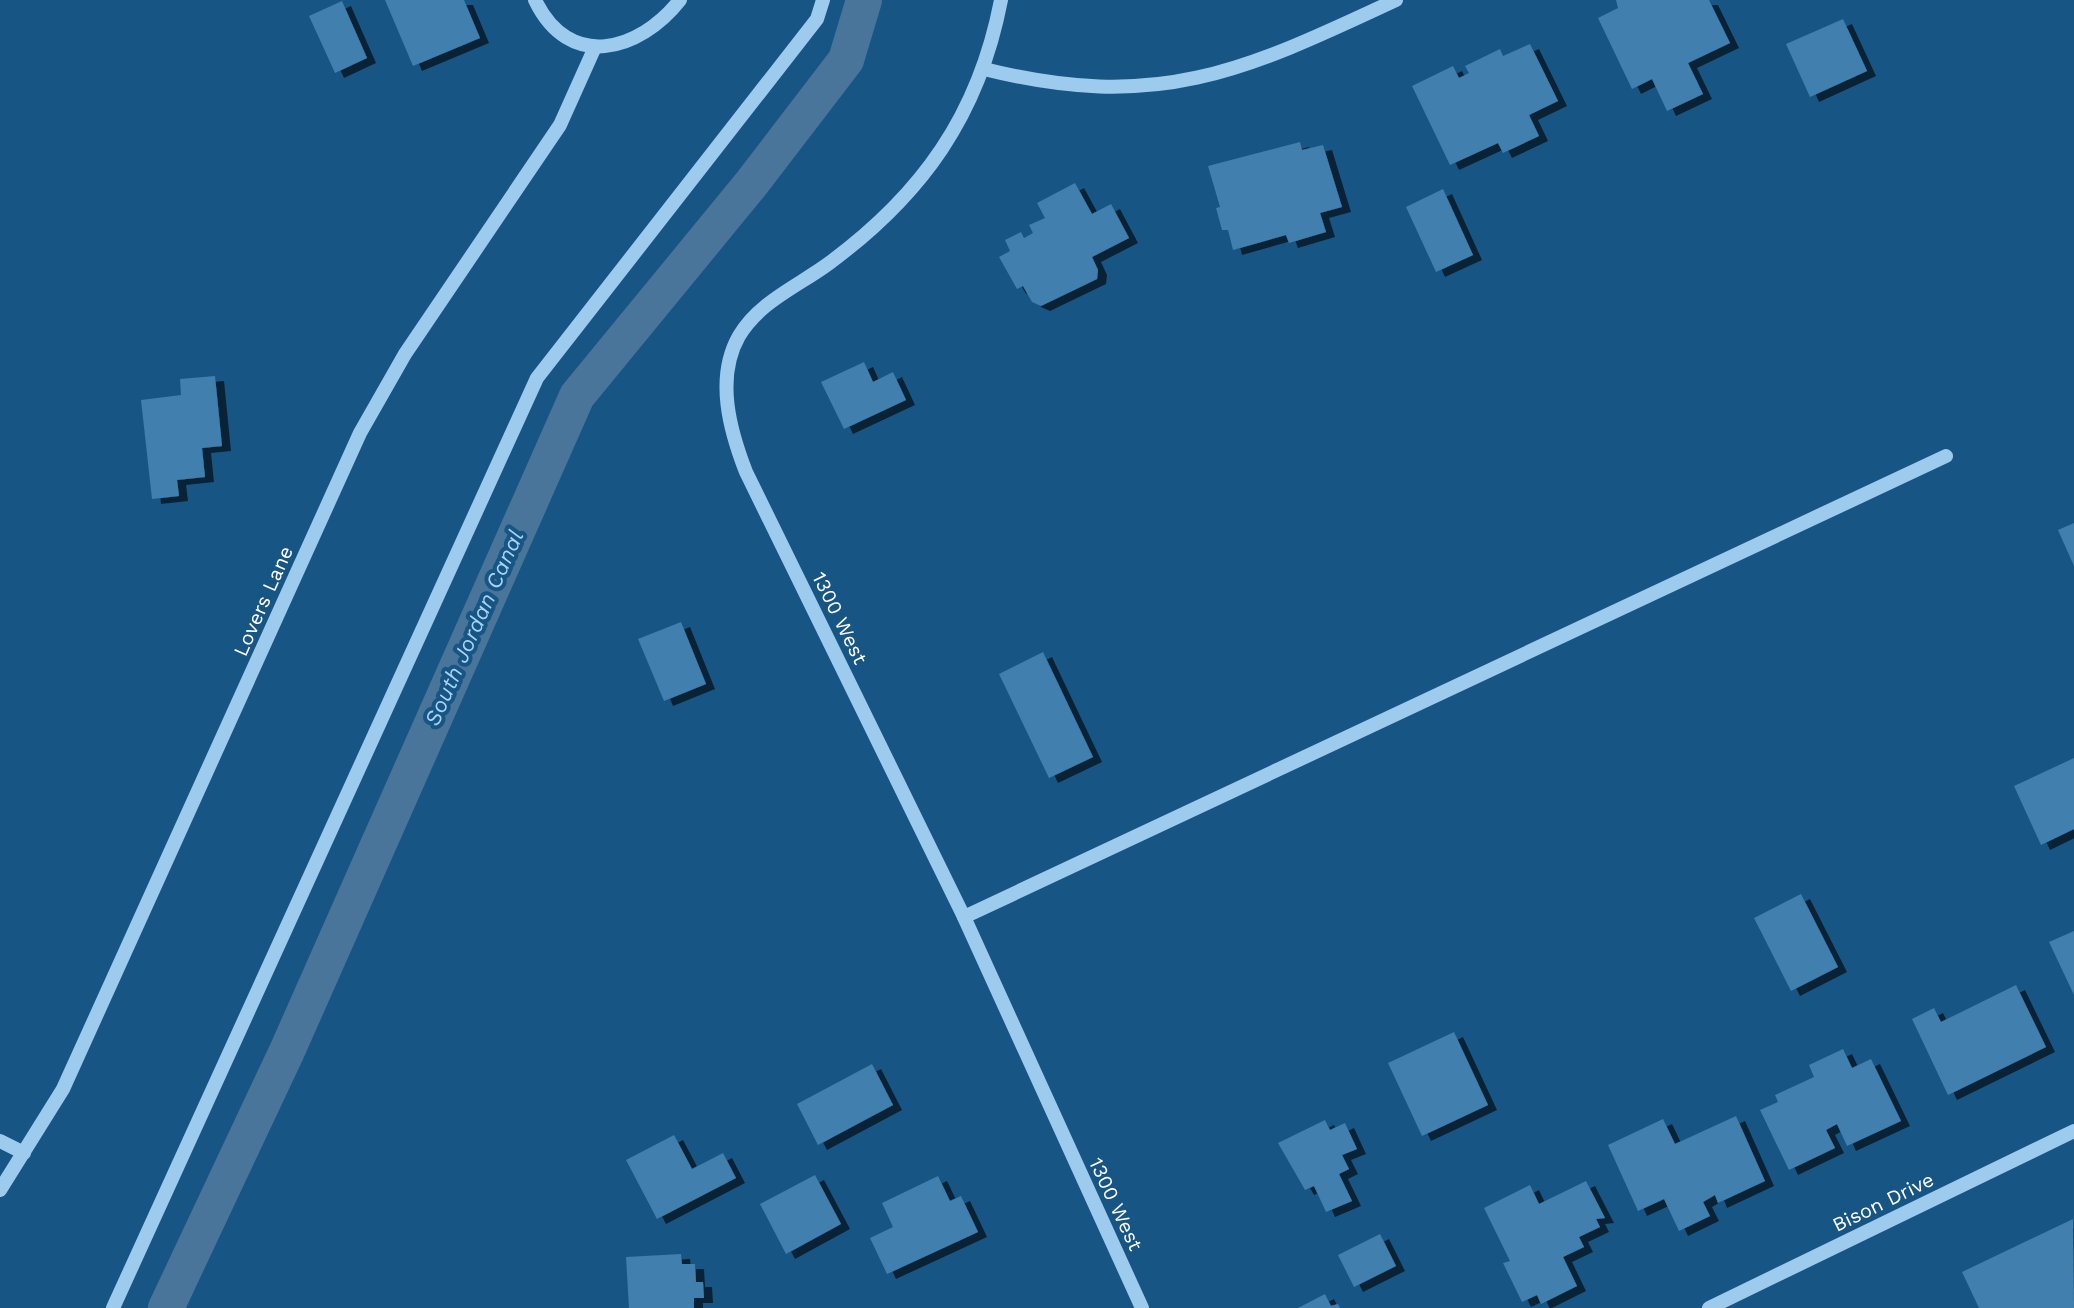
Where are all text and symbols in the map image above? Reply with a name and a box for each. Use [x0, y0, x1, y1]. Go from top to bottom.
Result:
water label: South Jordan Canal [420, 526, 529, 730]
street label: Lovers Lane [228, 542, 298, 660]
street label: 1300 West [807, 568, 873, 669]
street label: 1300 West [1084, 1154, 1148, 1255]
street label: Bison Drive [1828, 1167, 1938, 1237]

